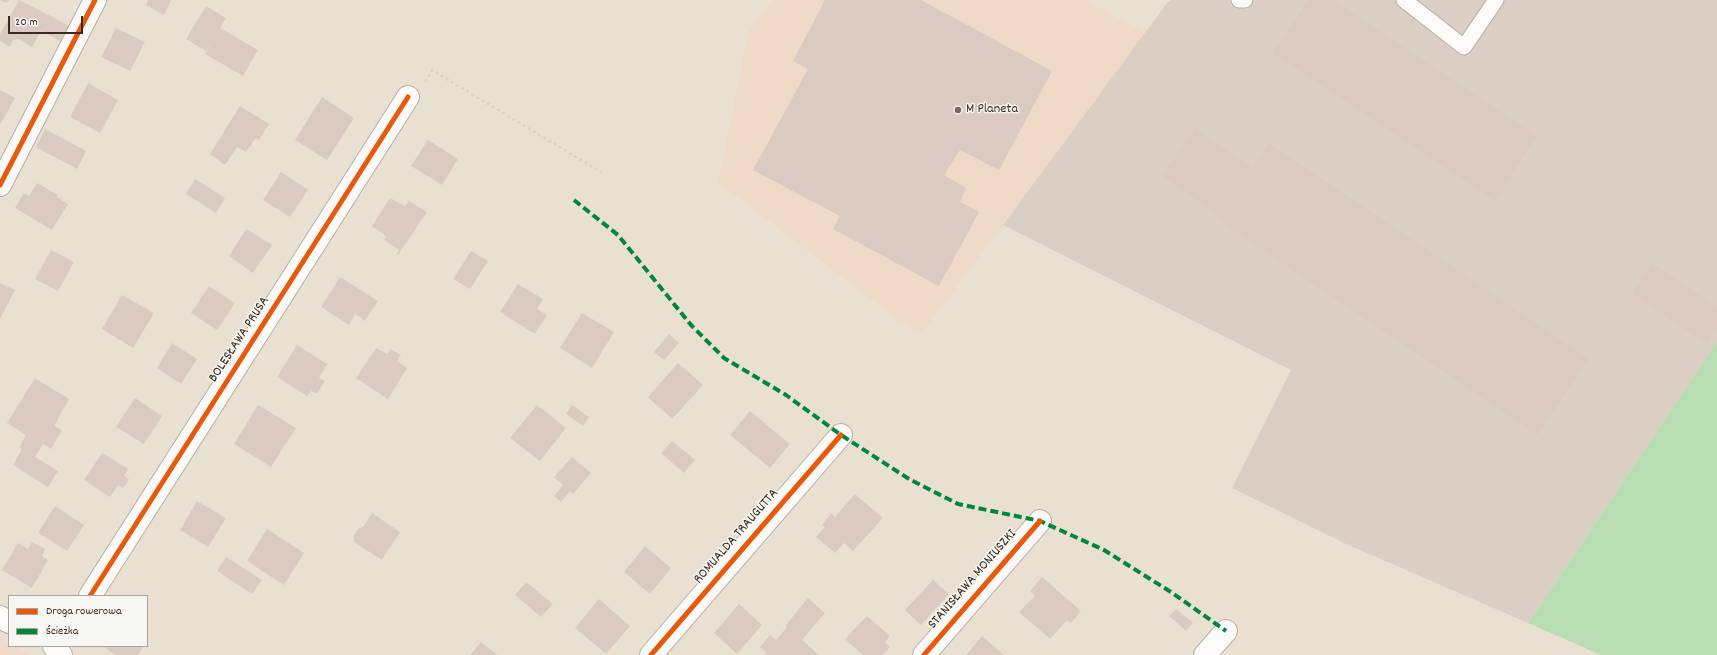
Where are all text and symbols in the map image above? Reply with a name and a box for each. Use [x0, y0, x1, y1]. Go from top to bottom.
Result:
scale bar [10, 8, 85, 34]
text: 20 m [15, 14, 38, 31]
place label: M Planeta [966, 102, 1018, 118]
marker: M Planeta [953, 105, 963, 115]
street label: BOLESŁAWA PRUSA [206, 294, 274, 386]
street label: ROMUALDA TRAUGUTTA [691, 486, 783, 588]
street label: STANISŁAWA MONIUSZKI [925, 527, 1021, 633]
legend [8, 595, 148, 647]
text: Droga rowerowa [46, 603, 122, 620]
text: Ścieżka [46, 623, 78, 640]

